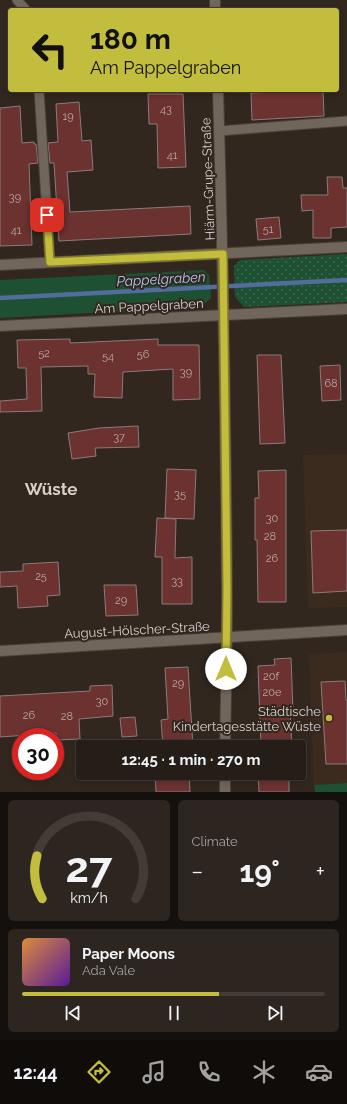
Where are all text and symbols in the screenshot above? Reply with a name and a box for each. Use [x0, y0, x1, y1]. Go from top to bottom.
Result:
text: 180 m [90, 23, 171, 56]
icon: left [24, 24, 76, 76]
text: Am Pappelgraben [90, 57, 241, 78]
house number: 43 [160, 103, 172, 116]
house number: 19 [62, 110, 74, 123]
street label: Hiärm-Grupe-Straße [198, 117, 218, 241]
house number: 41 [167, 149, 178, 162]
house number: 39 [9, 191, 21, 204]
pin [30, 198, 64, 232]
icon: arrive [36, 204, 58, 226]
house number: 51 [263, 223, 274, 236]
house number: 41 [11, 224, 22, 237]
water label: Pappelgraben [116, 269, 206, 289]
street label: Am Pappelgraben [94, 296, 204, 316]
house number: 52 [38, 347, 50, 360]
house number: 56 [137, 348, 150, 361]
house number: 54 [102, 350, 114, 363]
house number: 39 [180, 366, 192, 379]
house number: 68 [324, 377, 338, 390]
house number: 37 [113, 431, 125, 444]
district label: Wüste [25, 479, 77, 499]
house number: 35 [174, 488, 186, 501]
house number: 30 [266, 512, 279, 525]
house number: 28 [264, 530, 276, 543]
house number: 26 [266, 552, 279, 565]
house number: 25 [35, 570, 47, 583]
house number: 33 [171, 575, 183, 588]
house number: 29 [115, 594, 127, 607]
street label: August-Hölscher-Straße [64, 619, 211, 641]
position arrow [205, 648, 247, 690]
house number: 20f [263, 670, 279, 683]
house number: 29 [172, 677, 184, 690]
house number: 20e [263, 686, 282, 699]
house number: 30 [96, 695, 109, 708]
place label: Städtische Kindertagesstätte Wüste [173, 704, 321, 734]
house number: 26 [23, 709, 36, 722]
house number: 28 [61, 710, 73, 723]
marker: Städtische Kindertagesstätte Wüste [324, 713, 334, 723]
speed limit sign: 30 [12, 728, 64, 780]
text: 12:45 · 1 min · 270 m [121, 751, 261, 769]
text: Climate [192, 834, 238, 849]
text: 27 [65, 842, 113, 891]
text: 19° [240, 854, 280, 889]
text: − [192, 858, 203, 884]
text: + [316, 858, 325, 884]
text: km/h [70, 889, 108, 905]
text: Paper Moons [82, 945, 175, 963]
text: Ada Vale [82, 963, 135, 978]
icon: previous [62, 1002, 84, 1024]
icon: pause [163, 1002, 185, 1024]
icon: next [264, 1002, 286, 1024]
icon: directions [85, 1058, 113, 1086]
icon: music [140, 1058, 168, 1086]
icon: phone [195, 1058, 223, 1086]
icon: climate [250, 1058, 278, 1086]
icon: car [305, 1058, 333, 1086]
text: 12:44 [14, 1062, 58, 1083]

